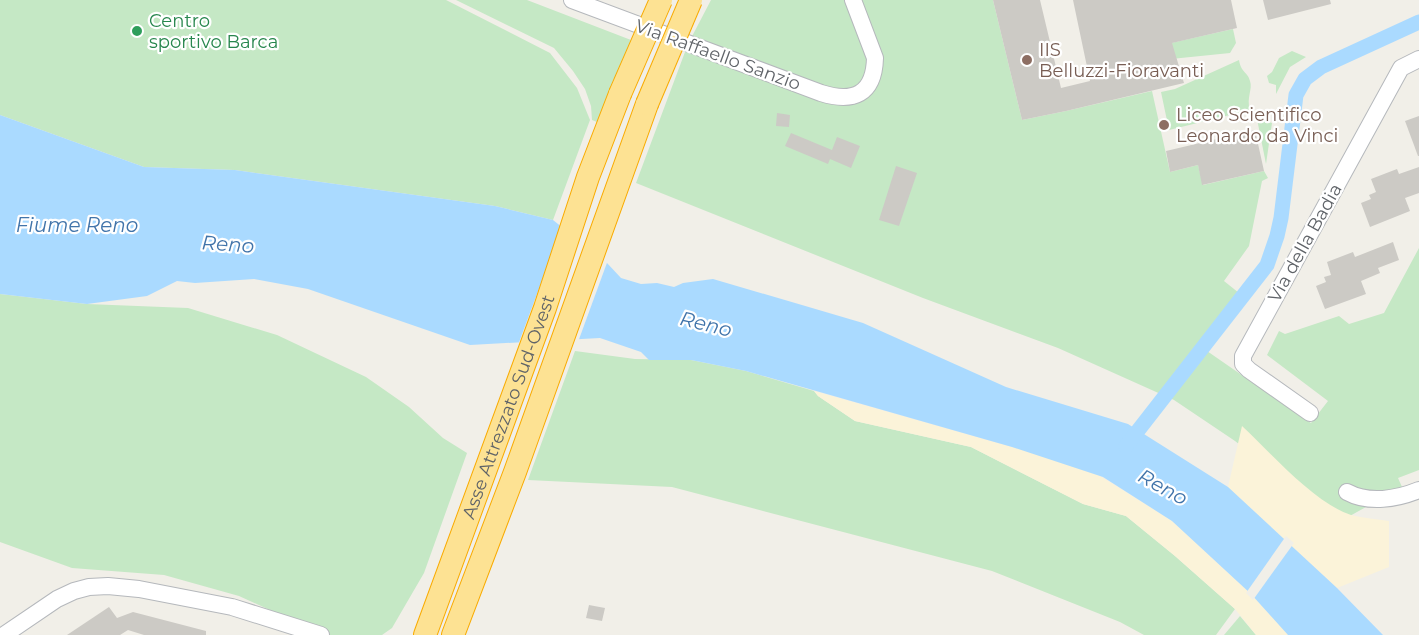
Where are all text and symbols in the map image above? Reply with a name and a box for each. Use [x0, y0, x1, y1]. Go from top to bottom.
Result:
place label: Centro sportivo Barca [149, 10, 278, 53]
street label: Via Raffaello Sanzio [632, 15, 804, 95]
marker: Centro sportivo Barca [130, 24, 144, 38]
place label: IIS Belluzzi-Fioravanti [1039, 39, 1204, 82]
marker: IIS Belluzzi-Fioravanti [1020, 53, 1034, 67]
place label: Liceo Scientifico Leonardo da Vinci [1176, 104, 1338, 147]
marker: Liceo Scientifico Leonardo da Vinci [1157, 118, 1171, 132]
street label: Via della Badia [1263, 180, 1347, 306]
water label: Fiume Reno [16, 213, 138, 237]
water label: Reno [201, 230, 255, 258]
street label: Asse Attrezzato Sud-Ovest [458, 292, 560, 522]
water label: Reno [678, 306, 734, 342]
water label: Reno [1134, 464, 1192, 510]

